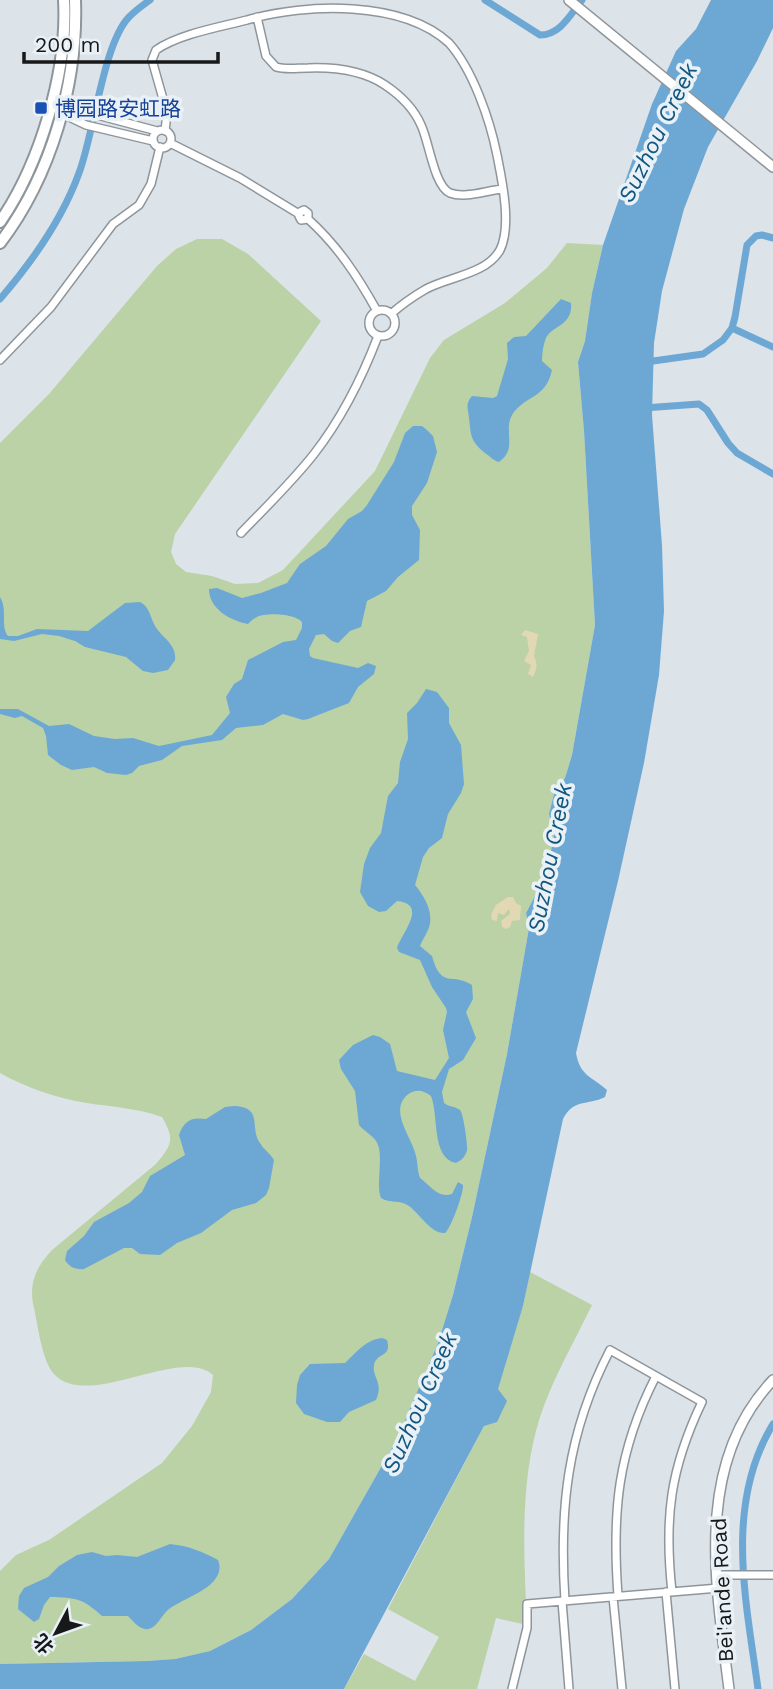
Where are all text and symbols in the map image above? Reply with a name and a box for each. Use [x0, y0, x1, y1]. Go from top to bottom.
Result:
scale bar [24, 21, 219, 65]
text: 200 m [35, 32, 101, 57]
water label: Suzhou Creek [613, 58, 704, 207]
place label: 博园路安虹路 [55, 96, 181, 121]
marker: 博园路安虹路 [33, 100, 49, 116]
water label: Suzhou Creek [522, 780, 578, 935]
water label: Suzhou Creek [377, 1327, 464, 1478]
street label: Bei'ande Road [706, 1517, 738, 1663]
north arrow [21, 1598, 91, 1668]
text: 北 [29, 1629, 58, 1659]

